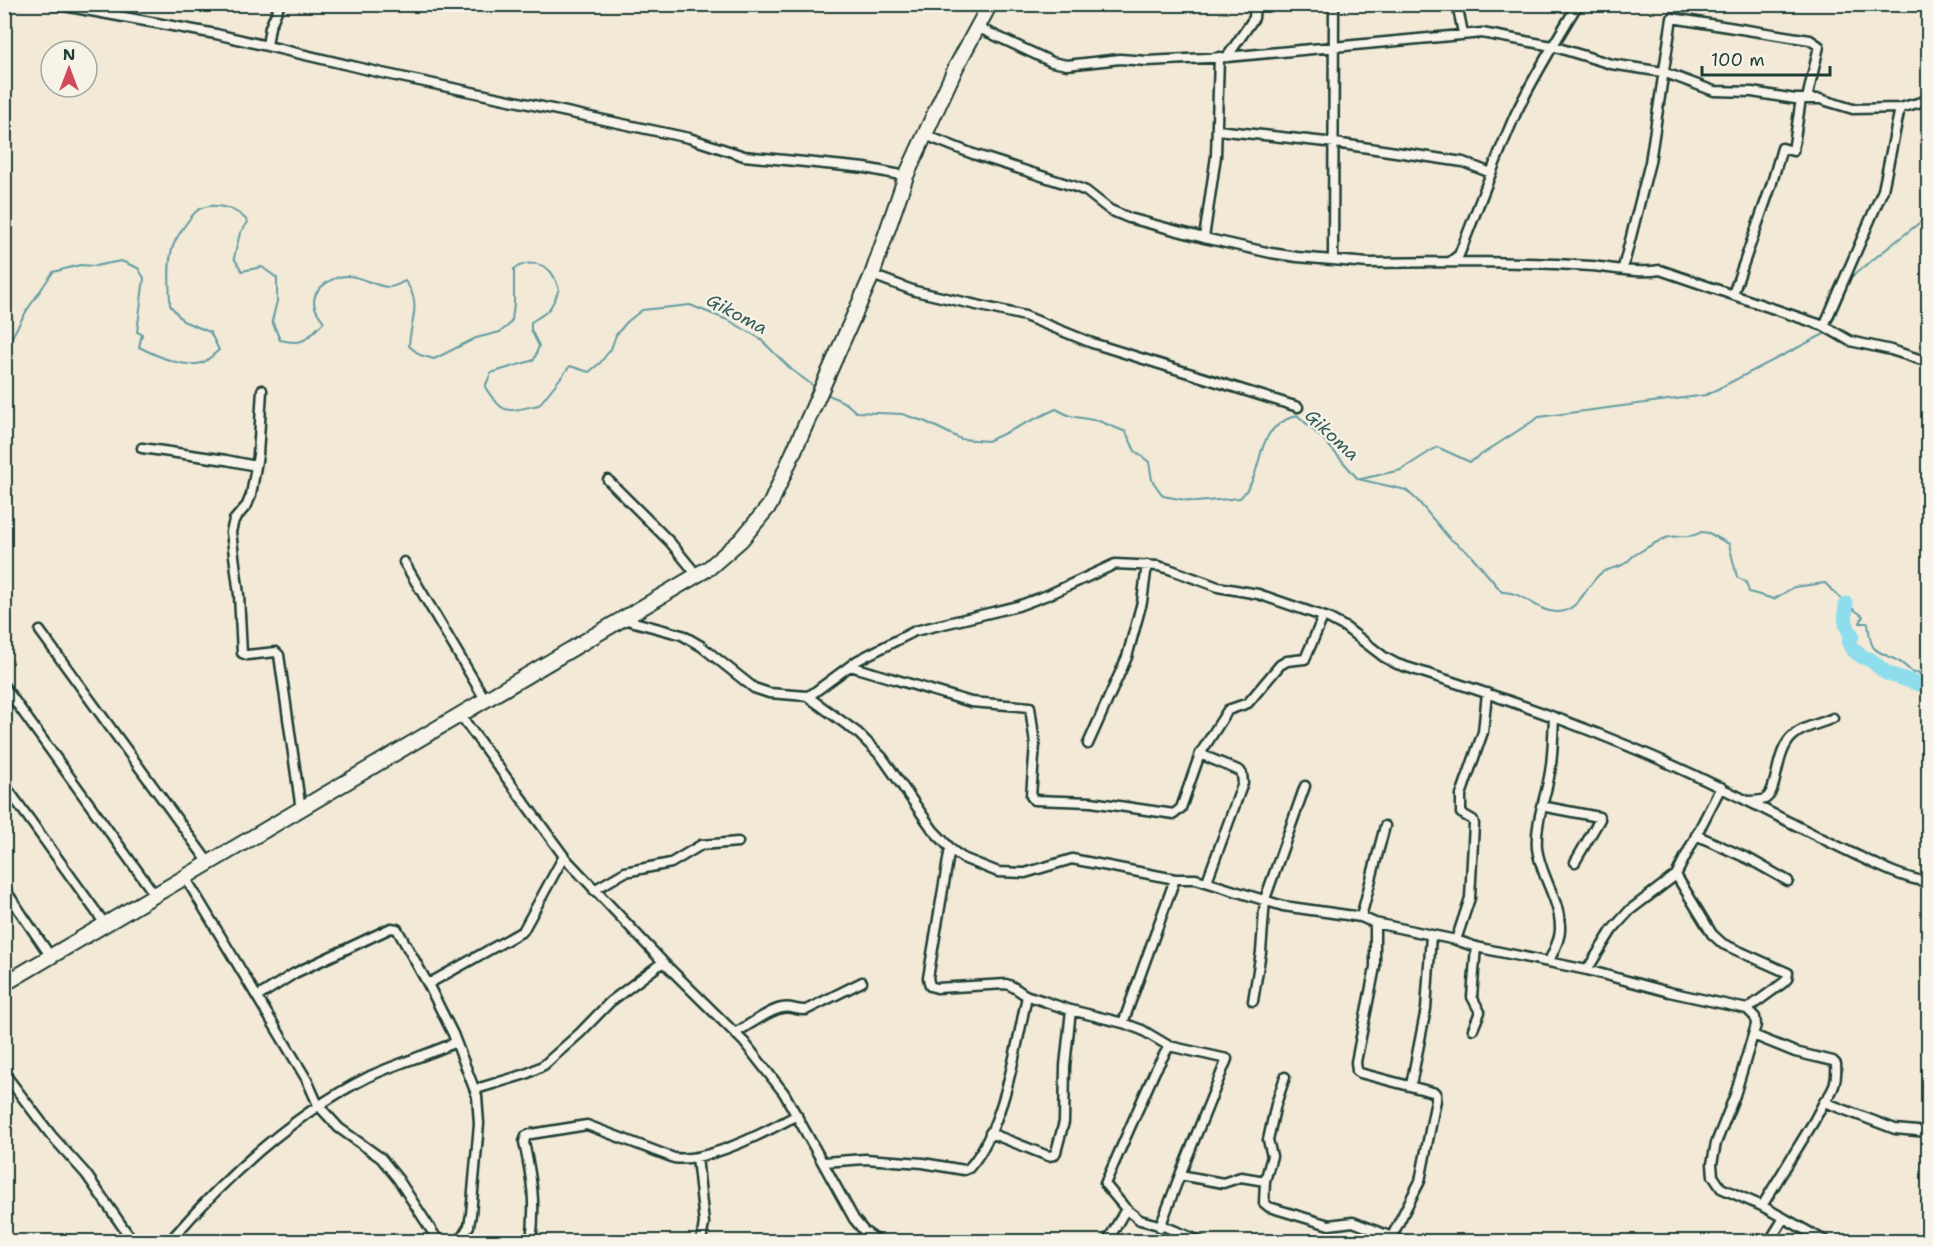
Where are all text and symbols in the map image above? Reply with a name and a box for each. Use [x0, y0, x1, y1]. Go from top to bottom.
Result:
north arrow [39, 39, 99, 99]
scale bar [1702, 39, 1830, 77]
text: N [63, 44, 75, 65]
text: 100 m [1711, 48, 1765, 72]
water label: Gikoma [702, 288, 772, 340]
water label: Gikoma [1300, 404, 1364, 466]

